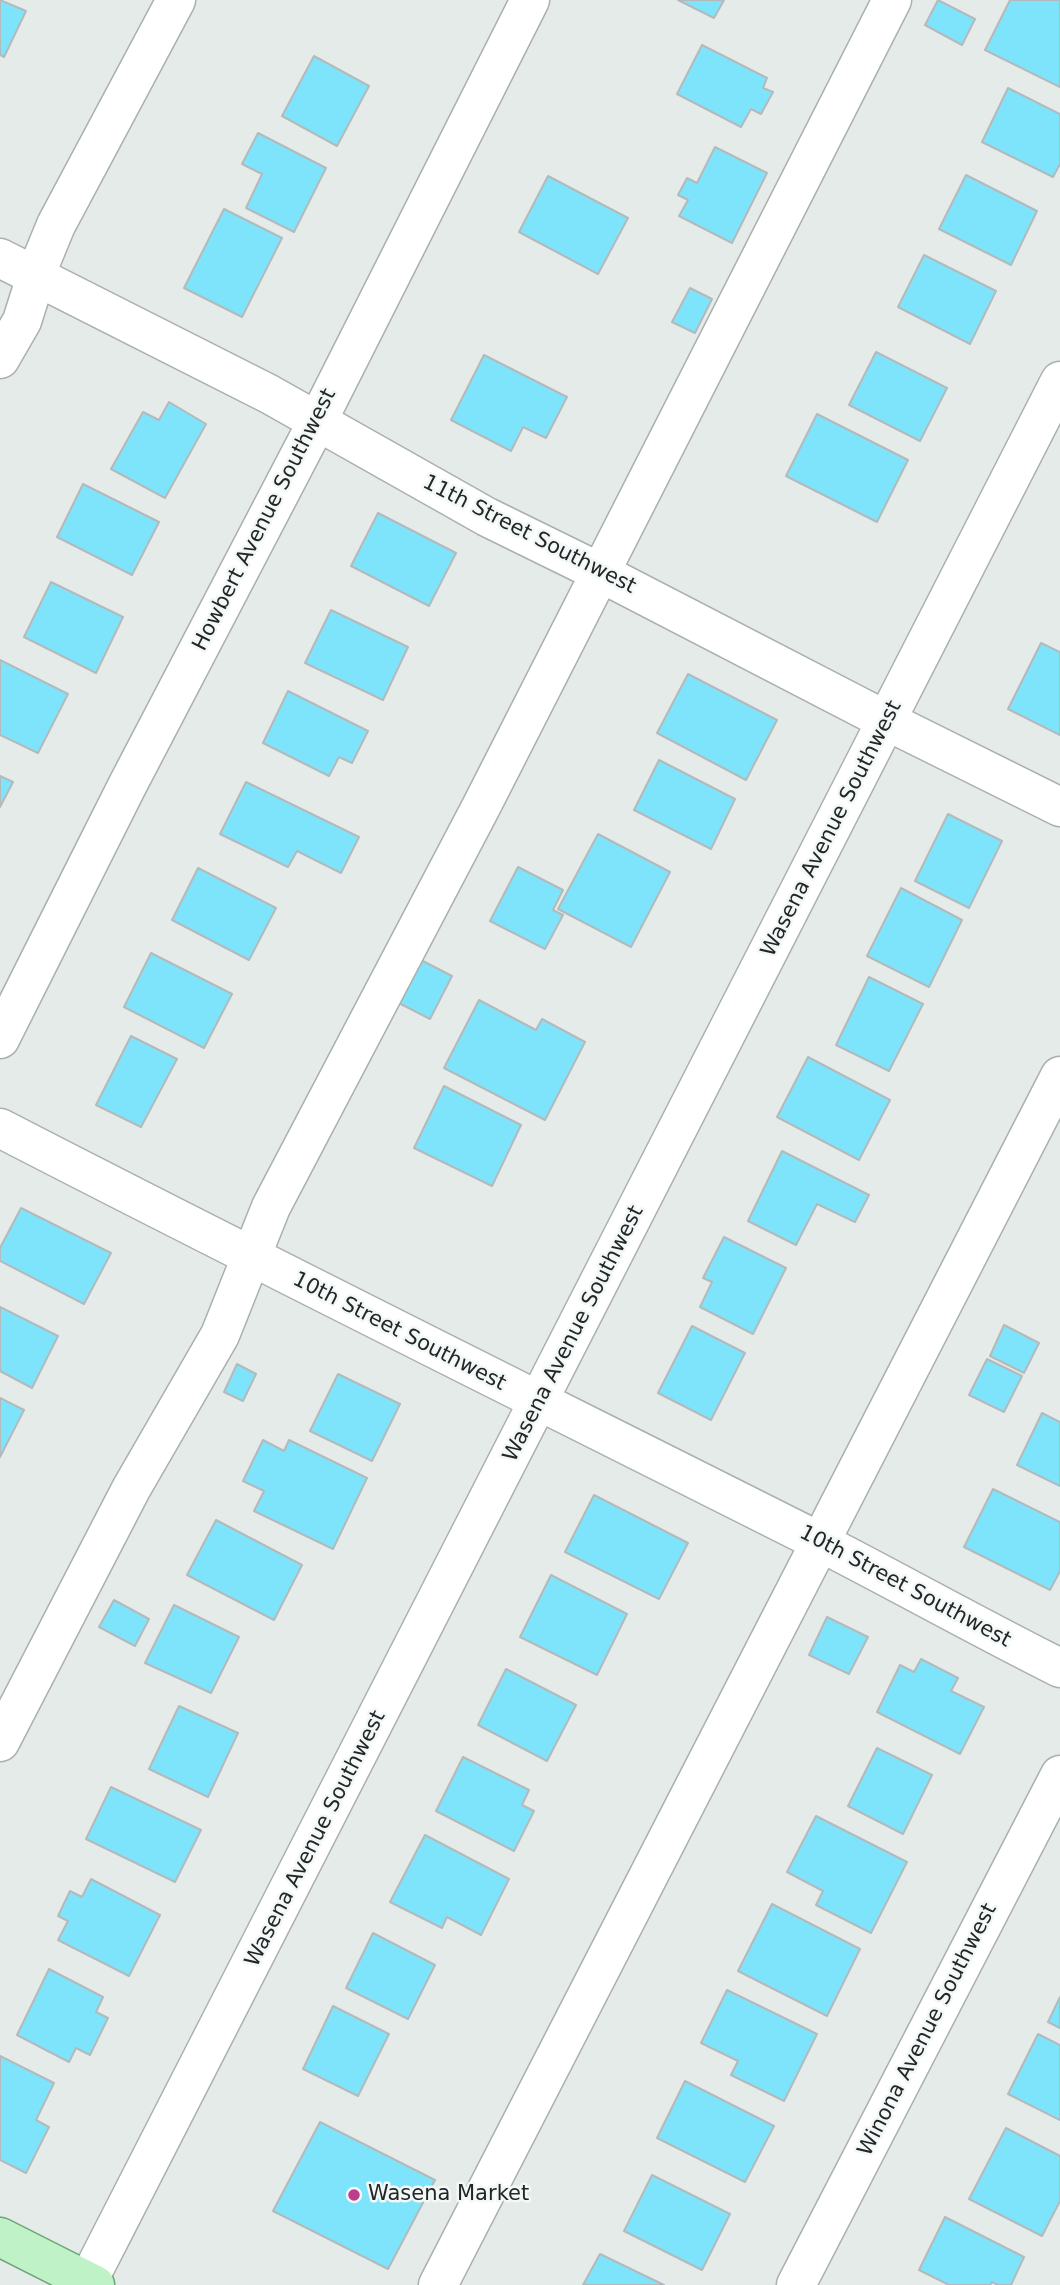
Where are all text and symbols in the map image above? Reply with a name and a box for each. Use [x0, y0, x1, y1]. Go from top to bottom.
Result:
street label: Howbert Avenue Southwest [188, 385, 342, 655]
street label: 11th Street Southwest [418, 470, 640, 600]
street label: Wasena Avenue Southwest [756, 697, 908, 961]
street label: Wasena Avenue Southwest [498, 1202, 650, 1466]
street label: 10th Street Southwest [288, 1267, 510, 1397]
street label: 10th Street Southwest [795, 1521, 1015, 1653]
street label: Wasena Avenue Southwest [240, 1707, 392, 1971]
street label: Winona Avenue Southwest [853, 1899, 1003, 2161]
place label: Wasena Market [368, 2182, 529, 2208]
marker: Wasena Market [346, 2187, 362, 2203]

